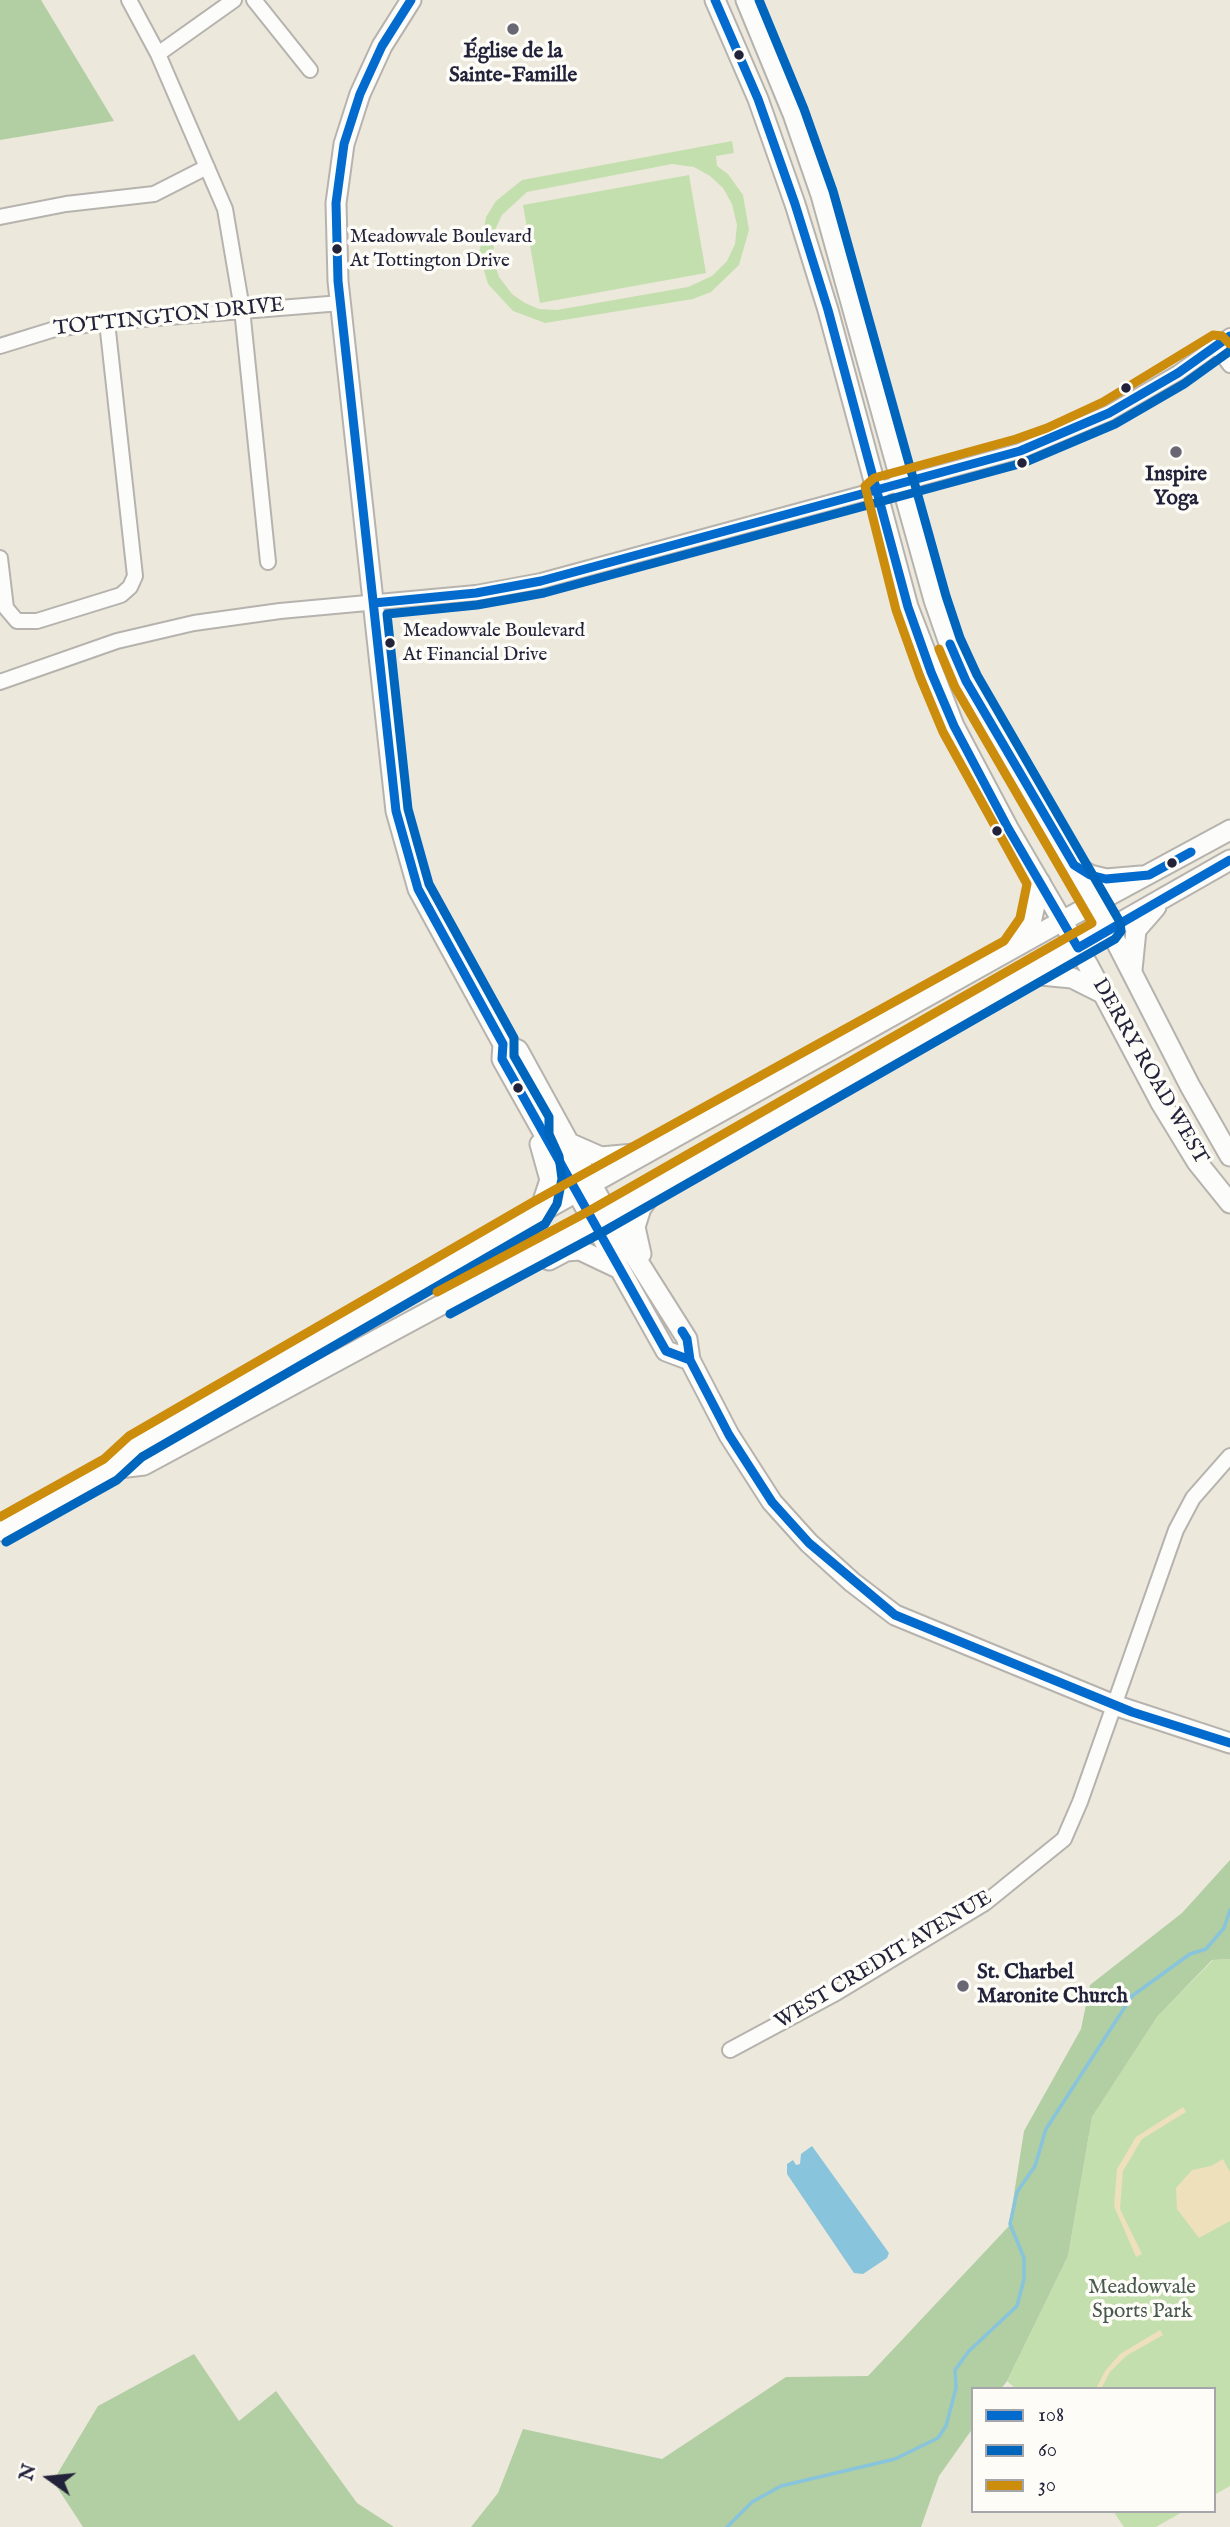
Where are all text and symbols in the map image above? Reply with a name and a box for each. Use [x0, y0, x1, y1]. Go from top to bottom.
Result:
marker: Église de la Sainte-Famille [505, 21, 521, 37]
place label: Église de la Sainte-Famille [449, 40, 577, 90]
unlabelled marker [732, 48, 746, 62]
place label: Meadowvale Boulevard At Tottington Drive [350, 227, 532, 271]
marker: Meadowvale Boulevard At Tottington Drive [330, 242, 344, 256]
street label: TOTTINGTON DRIVE [52, 293, 286, 343]
unlabelled marker [1119, 381, 1133, 395]
marker: Inspire Yoga [1168, 444, 1184, 460]
unlabelled marker [1015, 456, 1029, 470]
place label: Inspire Yoga [1145, 463, 1207, 513]
place label: Meadowvale Boulevard At Financial Drive [403, 621, 585, 665]
marker: Meadowvale Boulevard At Financial Drive [383, 636, 397, 650]
unlabelled marker [990, 824, 1004, 838]
unlabelled marker [1165, 856, 1179, 870]
street label: DERRY ROAD WEST [1086, 975, 1212, 1169]
unlabelled marker [511, 1081, 525, 1095]
street label: WEST CREDIT AVENUE [771, 1886, 997, 2036]
place label: St. Charbel Maronite Church [977, 1961, 1128, 2011]
marker: St. Charbel Maronite Church [955, 1978, 971, 1994]
park label: Meadowvale Sports Park [1088, 2276, 1196, 2326]
legend [971, 2387, 1216, 2513]
text: 108 [1038, 2402, 1064, 2429]
text: 60 [1038, 2437, 1057, 2464]
north arrow [14, 2443, 84, 2513]
text: N [15, 2462, 42, 2484]
text: 30 [1038, 2472, 1056, 2499]

